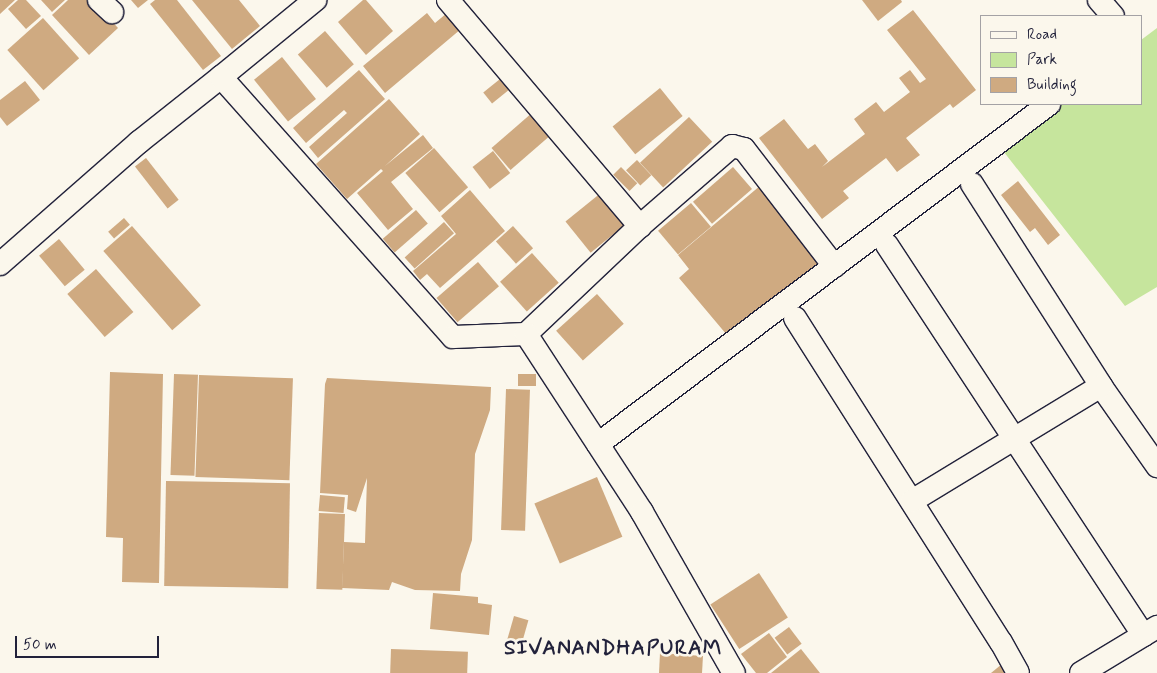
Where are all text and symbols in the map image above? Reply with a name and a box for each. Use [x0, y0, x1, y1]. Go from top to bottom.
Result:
legend [980, 15, 1142, 105]
text: Road [1027, 25, 1057, 45]
text: Park [1027, 50, 1057, 70]
text: Building [1027, 75, 1077, 95]
scale bar [18, 626, 161, 658]
text: 50 m [23, 635, 57, 655]
district label: SIVANANDHAPURAM [504, 635, 722, 661]

